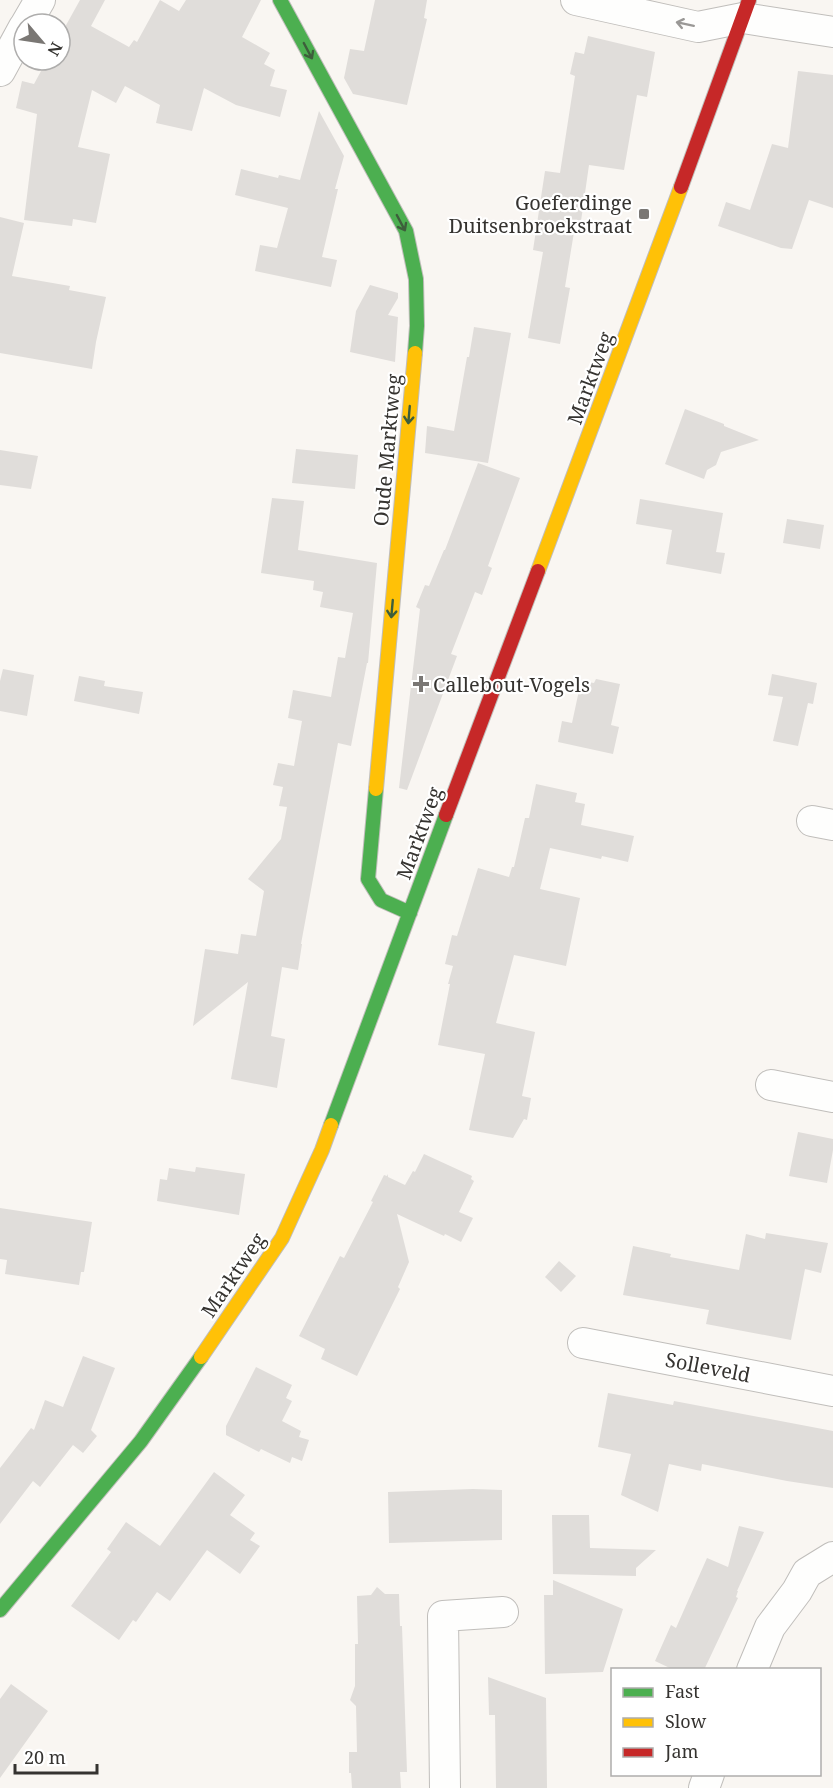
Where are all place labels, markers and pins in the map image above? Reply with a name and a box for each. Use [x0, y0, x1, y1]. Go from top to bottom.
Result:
place label: Goeferdinge Duitsenbroekstraat [448, 189, 632, 239]
marker: Goeferdinge Duitsenbroekstraat [637, 207, 651, 221]
place label: Callebout-Vogels [433, 671, 590, 698]
marker: Callebout-Vogels [414, 677, 428, 691]

